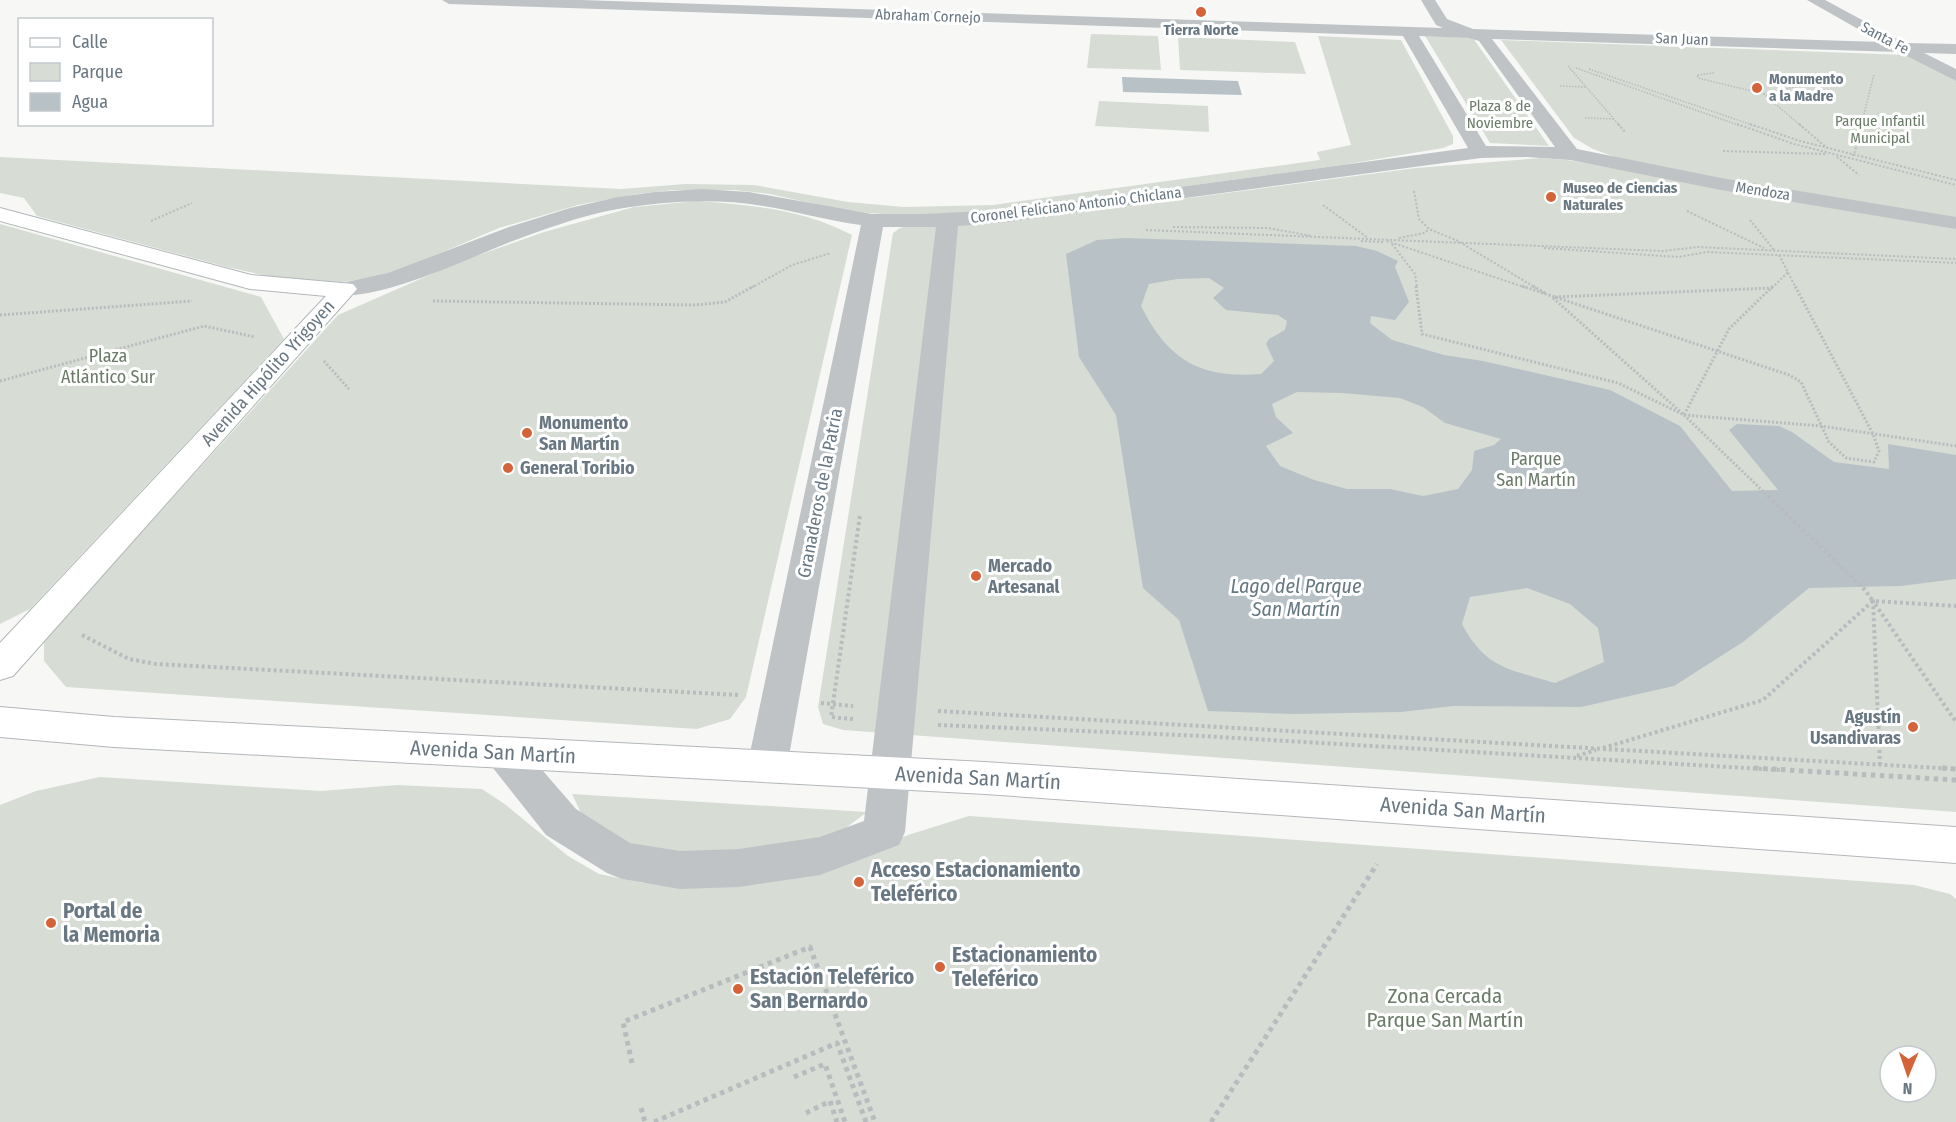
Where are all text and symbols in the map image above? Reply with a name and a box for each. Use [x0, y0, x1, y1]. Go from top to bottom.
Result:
street label: Abraham Cornejo [875, 5, 981, 27]
marker: Tierra Norte [1194, 5, 1208, 19]
legend [18, 18, 213, 126]
street label: Santa Fe [1858, 18, 1912, 58]
place label: Tierra Norte [1163, 21, 1239, 39]
street label: San Juan [1655, 29, 1709, 49]
text: Calle [72, 31, 108, 53]
text: Parque [72, 61, 123, 83]
place label: Monumento a la Madre [1769, 70, 1843, 105]
marker: Monumento a la Madre [1750, 81, 1764, 95]
text: Agua [72, 91, 108, 113]
park label: Plaza 8 de Noviembre [1467, 97, 1533, 132]
park label: Parque Infantil Municipal [1835, 112, 1925, 147]
street label: Mendoza [1734, 178, 1792, 204]
place label: Museo de Ciencias Naturales [1563, 179, 1678, 214]
street label: Coronel Feliciano Antonio Chiclana [970, 183, 1182, 227]
marker: Museo de Ciencias Naturales [1544, 190, 1558, 204]
street label: Avenida Hipólito Yrigoyen [197, 295, 339, 451]
park label: Plaza Atlántico Sur [61, 345, 156, 388]
street label: Granaderos de la Patria [793, 406, 847, 580]
place label: Monumento San Martín [539, 412, 629, 455]
marker: Monumento San Martín [520, 426, 534, 440]
park label: Parque San Martín [1496, 448, 1576, 491]
place label: General Toribio [520, 457, 635, 479]
marker: General Toribio [501, 461, 515, 475]
place label: Mercado Artesanal [987, 555, 1059, 598]
marker: Mercado Artesanal [969, 569, 983, 583]
water label: Lago del Parque San Martín [1231, 574, 1362, 621]
place label: Agustín Usandivaras [1810, 706, 1901, 749]
marker: Agustín Usandivaras [1906, 720, 1920, 734]
street label: Avenida San Martín [409, 735, 577, 769]
street label: Avenida San Martín [894, 761, 1062, 795]
street label: Avenida San Martín [1379, 791, 1547, 829]
place label: Acceso Estacionamiento Teleférico [870, 857, 1081, 907]
marker: Acceso Estacionamiento Teleférico [852, 875, 866, 889]
place label: Portal de la Memoria [63, 898, 160, 948]
marker: Portal de la Memoria [44, 916, 58, 930]
place label: Estacionamiento Teleférico [952, 942, 1097, 992]
marker: Estacionamiento Teleférico [933, 960, 947, 974]
place label: Estación Teleférico San Bernardo [750, 964, 914, 1014]
marker: Estación Teleférico San Bernardo [731, 982, 745, 996]
park label: Zona Cercada Parque San Martín [1367, 983, 1523, 1033]
north arrow [1878, 1044, 1938, 1104]
text: N [1902, 1079, 1913, 1098]

